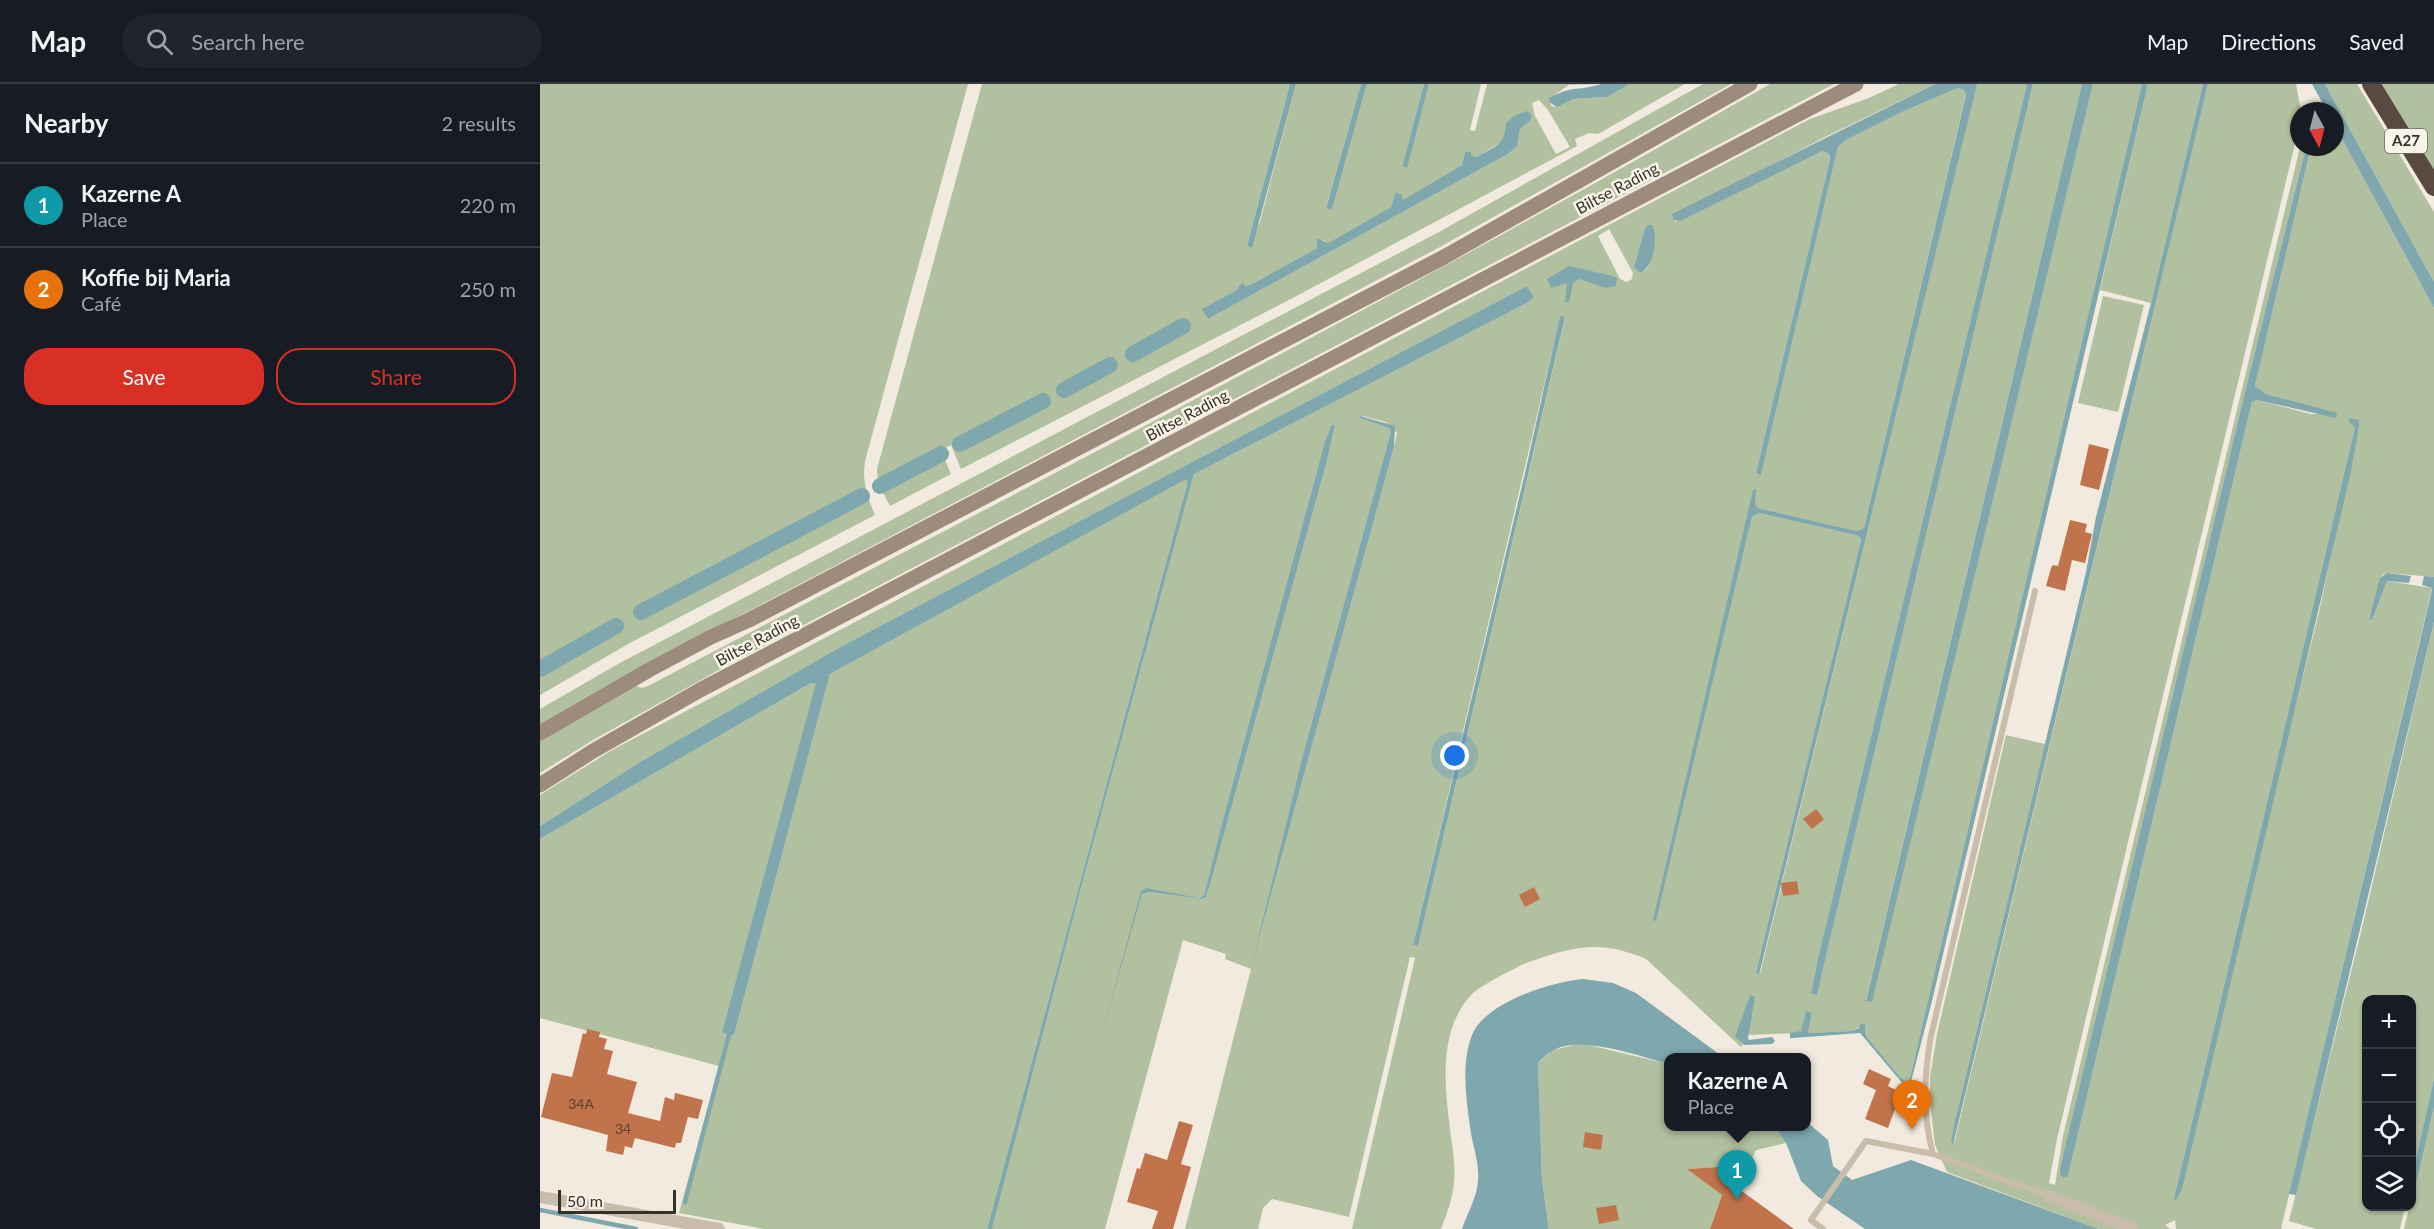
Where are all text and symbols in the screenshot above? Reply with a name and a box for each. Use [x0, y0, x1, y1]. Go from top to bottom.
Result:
search box [122, 14, 542, 68]
text: Map [30, 24, 86, 58]
icon: search [143, 25, 176, 58]
text: Search here [191, 28, 305, 55]
text: Map [2147, 29, 2188, 54]
text: Directions [2221, 29, 2316, 54]
text: Saved [2349, 29, 2404, 54]
north arrow [2290, 102, 2344, 156]
text: Nearby [24, 107, 109, 139]
text: 2 results [441, 111, 516, 135]
road number: A27 [2385, 129, 2427, 153]
street label: Biltse Rading [1572, 158, 1661, 217]
text: Kazerne A [81, 180, 181, 207]
text: 1 [38, 193, 49, 217]
text: 220 m [460, 193, 516, 217]
text: Place [81, 207, 128, 231]
text: Koffie bij Maria [81, 264, 231, 291]
text: 2 [38, 277, 49, 301]
text: 250 m [460, 277, 516, 301]
text: Café [81, 291, 121, 315]
button: Save [24, 348, 264, 405]
button: Share [276, 348, 516, 405]
street label: Biltse Rading [1142, 385, 1231, 444]
street label: Biltse Rading [712, 610, 801, 669]
your location [1440, 741, 1469, 770]
map controls [2362, 995, 2416, 1211]
button: + [2362, 995, 2416, 1049]
button: − [2362, 1049, 2416, 1103]
popup [1664, 1053, 1811, 1131]
text: Kazerne A [1687, 1067, 1788, 1094]
pin: 2 [1892, 1080, 1932, 1130]
text: Place [1687, 1094, 1734, 1118]
house number: 34A [568, 1095, 594, 1112]
button: locate [2362, 1103, 2416, 1157]
house number: 34 [615, 1120, 631, 1137]
pin: 1 [1718, 1150, 1756, 1200]
button: layers [2362, 1157, 2416, 1211]
scale bar [558, 1187, 676, 1214]
text: 50 m [567, 1191, 603, 1210]

